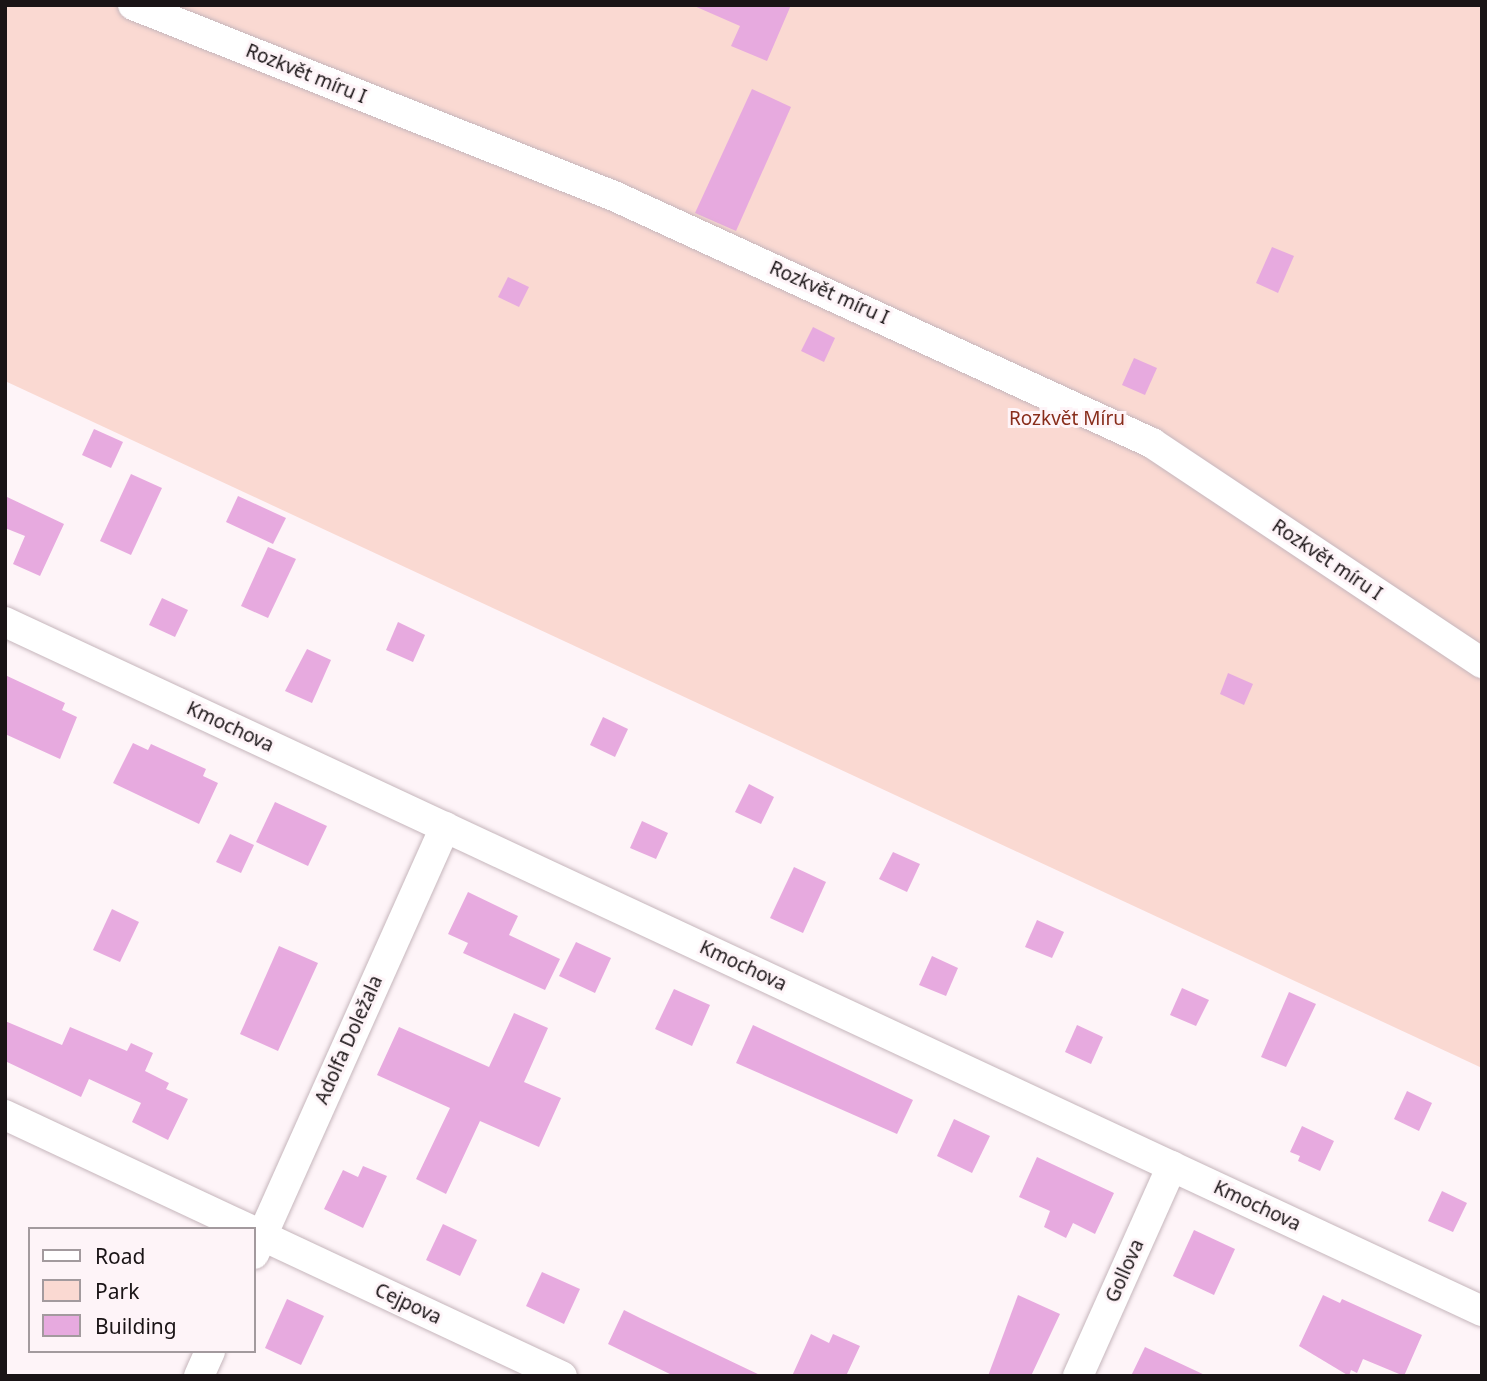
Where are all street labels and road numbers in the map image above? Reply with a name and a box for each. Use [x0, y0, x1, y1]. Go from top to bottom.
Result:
street label: Rozkvět míru I [242, 39, 370, 109]
street label: Rozkvět míru I [766, 257, 892, 329]
street label: Rozkvět míru I [1268, 515, 1386, 605]
street label: Kmochova [183, 697, 277, 757]
street label: Kmochova [696, 936, 790, 996]
street label: Adolfa Doležala [310, 972, 388, 1108]
street label: Kmochova [1210, 1176, 1304, 1236]
street label: Gollova [1101, 1236, 1149, 1306]
street label: Cejpova [371, 1279, 445, 1329]

